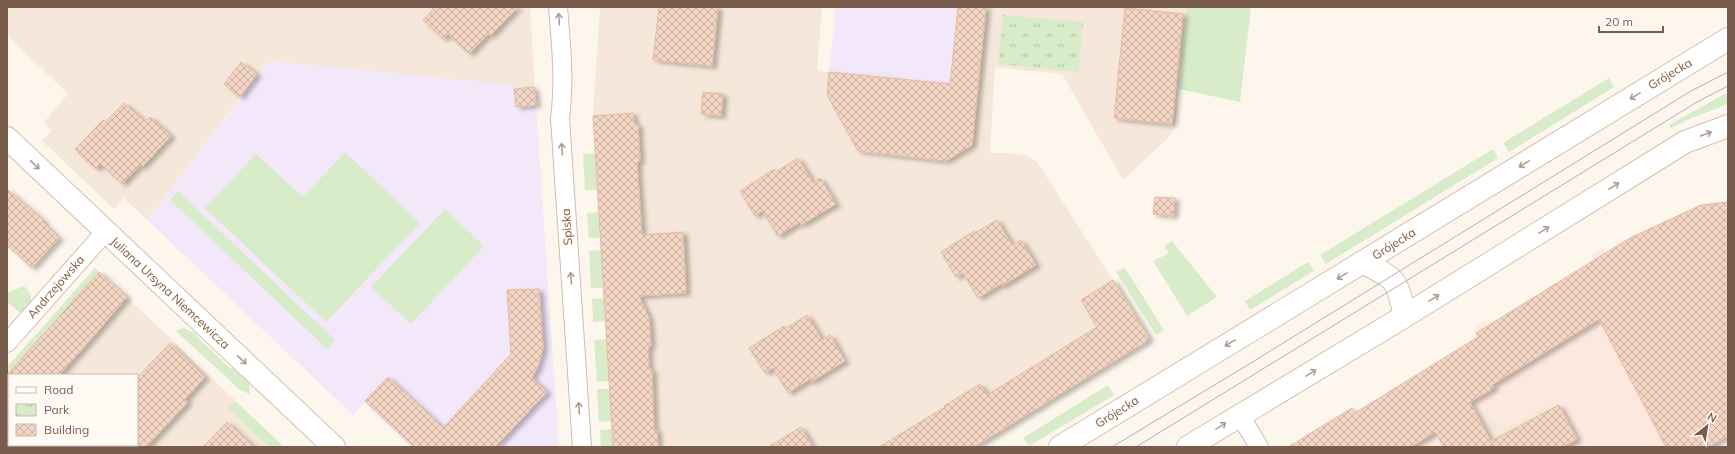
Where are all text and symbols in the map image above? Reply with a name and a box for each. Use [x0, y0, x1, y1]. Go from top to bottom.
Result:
scale bar [1599, 8, 1663, 34]
one-way arrow [556, 13, 563, 26]
text: 20 m [1605, 14, 1633, 29]
street label: Grójecka [1645, 55, 1694, 93]
one-way arrow [1630, 92, 1641, 100]
one-way arrow [1700, 129, 1712, 137]
one-way arrow [559, 143, 566, 156]
one-way arrow [30, 160, 40, 169]
one-way arrow [1519, 160, 1530, 168]
one-way arrow [1608, 182, 1619, 190]
street label: Spiska [558, 208, 575, 246]
street label: Grójecka [1369, 224, 1418, 263]
one-way arrow [1538, 225, 1550, 233]
street label: Juliana Ursyna Niemcewicza [108, 233, 233, 352]
street label: Andrzejowska [24, 252, 87, 322]
one-way arrow [567, 272, 574, 285]
one-way arrow [1336, 272, 1348, 280]
one-way arrow [1428, 294, 1440, 302]
one-way arrow [1224, 339, 1236, 347]
one-way arrow [236, 355, 246, 364]
one-way arrow [1305, 368, 1317, 376]
legend [8, 374, 138, 446]
text: Road [44, 382, 73, 397]
street label: Grójecka [1092, 392, 1141, 431]
text: Park [44, 402, 70, 417]
one-way arrow [576, 402, 583, 415]
north arrow [1687, 406, 1727, 446]
text: N [1705, 409, 1719, 425]
text: Building [44, 422, 89, 437]
one-way arrow [1215, 422, 1227, 430]

